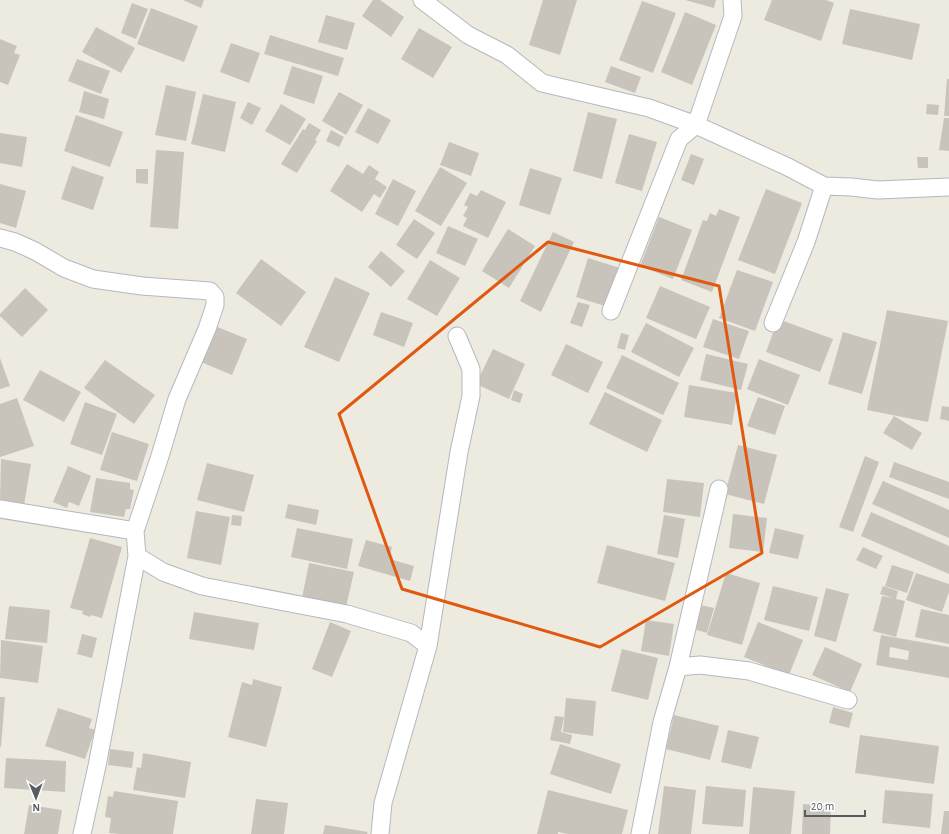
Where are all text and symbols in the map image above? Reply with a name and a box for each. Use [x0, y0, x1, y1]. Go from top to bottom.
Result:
north arrow [16, 778, 56, 818]
scale bar [805, 792, 865, 818]
text: 20 m [811, 800, 834, 812]
text: N [32, 802, 40, 813]

